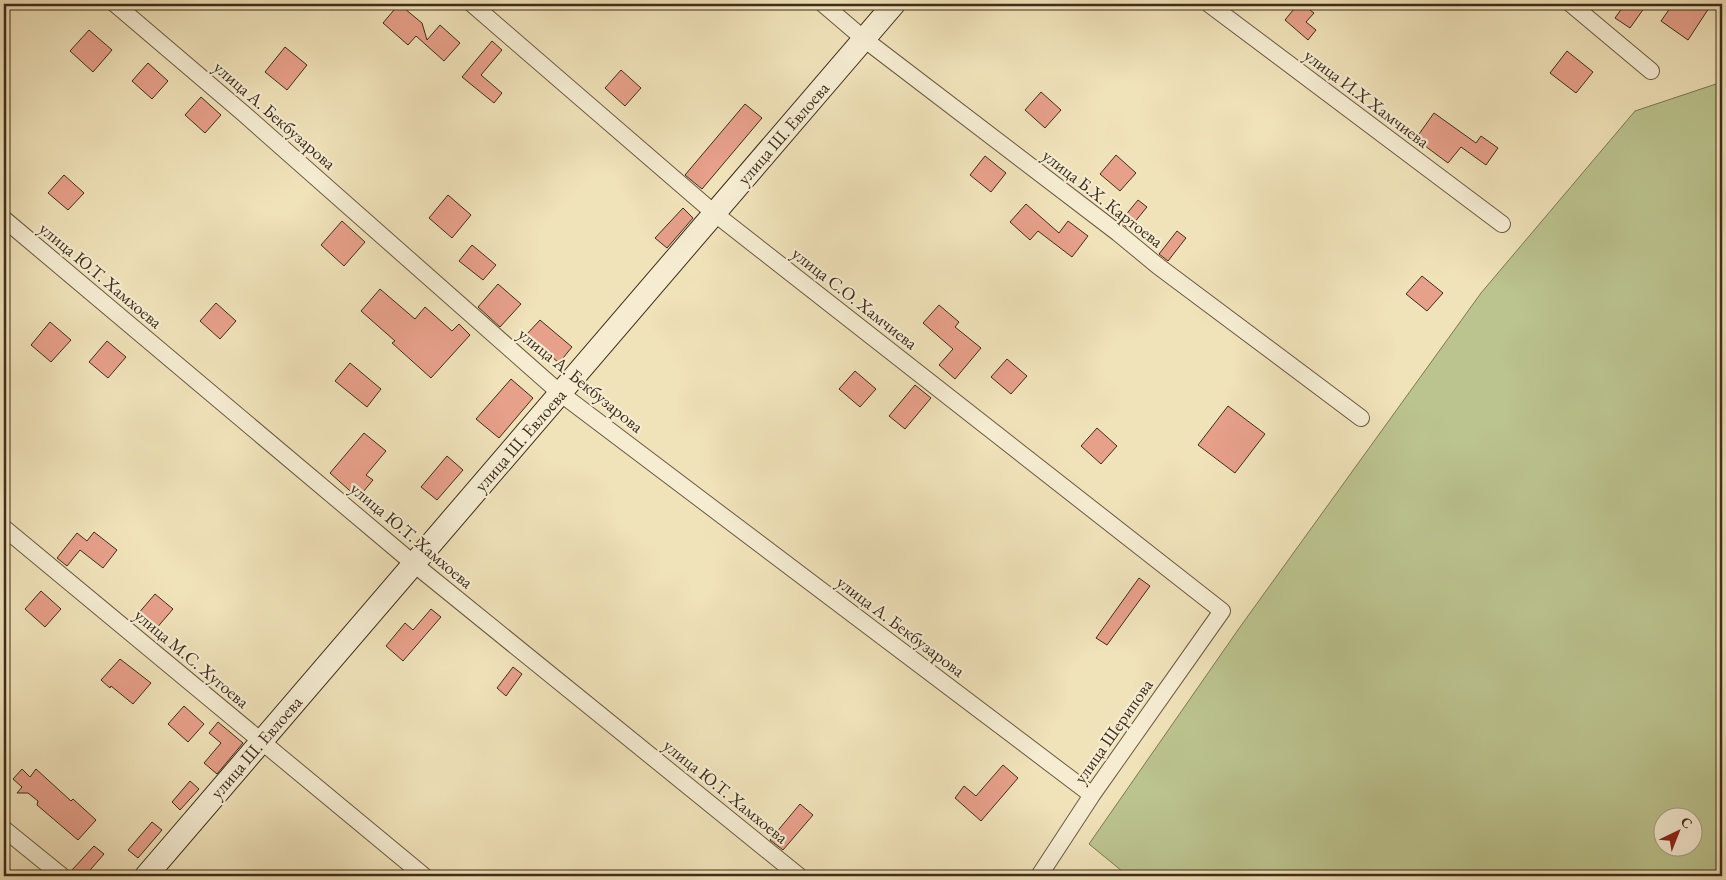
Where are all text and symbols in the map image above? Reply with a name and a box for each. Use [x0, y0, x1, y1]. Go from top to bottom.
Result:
street label: улица И.Х Хамчиева [1300, 43, 1435, 153]
street label: улица А. Бекбузарова [209, 56, 342, 175]
street label: улица Ш. Евлоева [732, 76, 834, 189]
street label: улица Б.Х. Картоева [1038, 144, 1169, 253]
street label: улица Ю.Т. Хамхоева [35, 217, 168, 334]
street label: улица С.О. Хамчиева [787, 242, 923, 355]
street label: улица А. Бекбузарова [514, 322, 649, 438]
street label: улица Ш. Евлоева [469, 383, 571, 496]
street label: улица Ю.Т. Хамхоева [346, 477, 479, 594]
street label: улица А. Бекбузарова [832, 570, 970, 682]
street label: улица М.С. Хугоева [130, 603, 255, 713]
street label: улица Шерипова [1068, 673, 1158, 788]
street label: улица Ш. Евлоева [205, 690, 307, 803]
street label: улица Ю.Т. Хамхоева [659, 734, 794, 849]
north arrow [1654, 808, 1704, 858]
text: С [1677, 813, 1697, 833]

